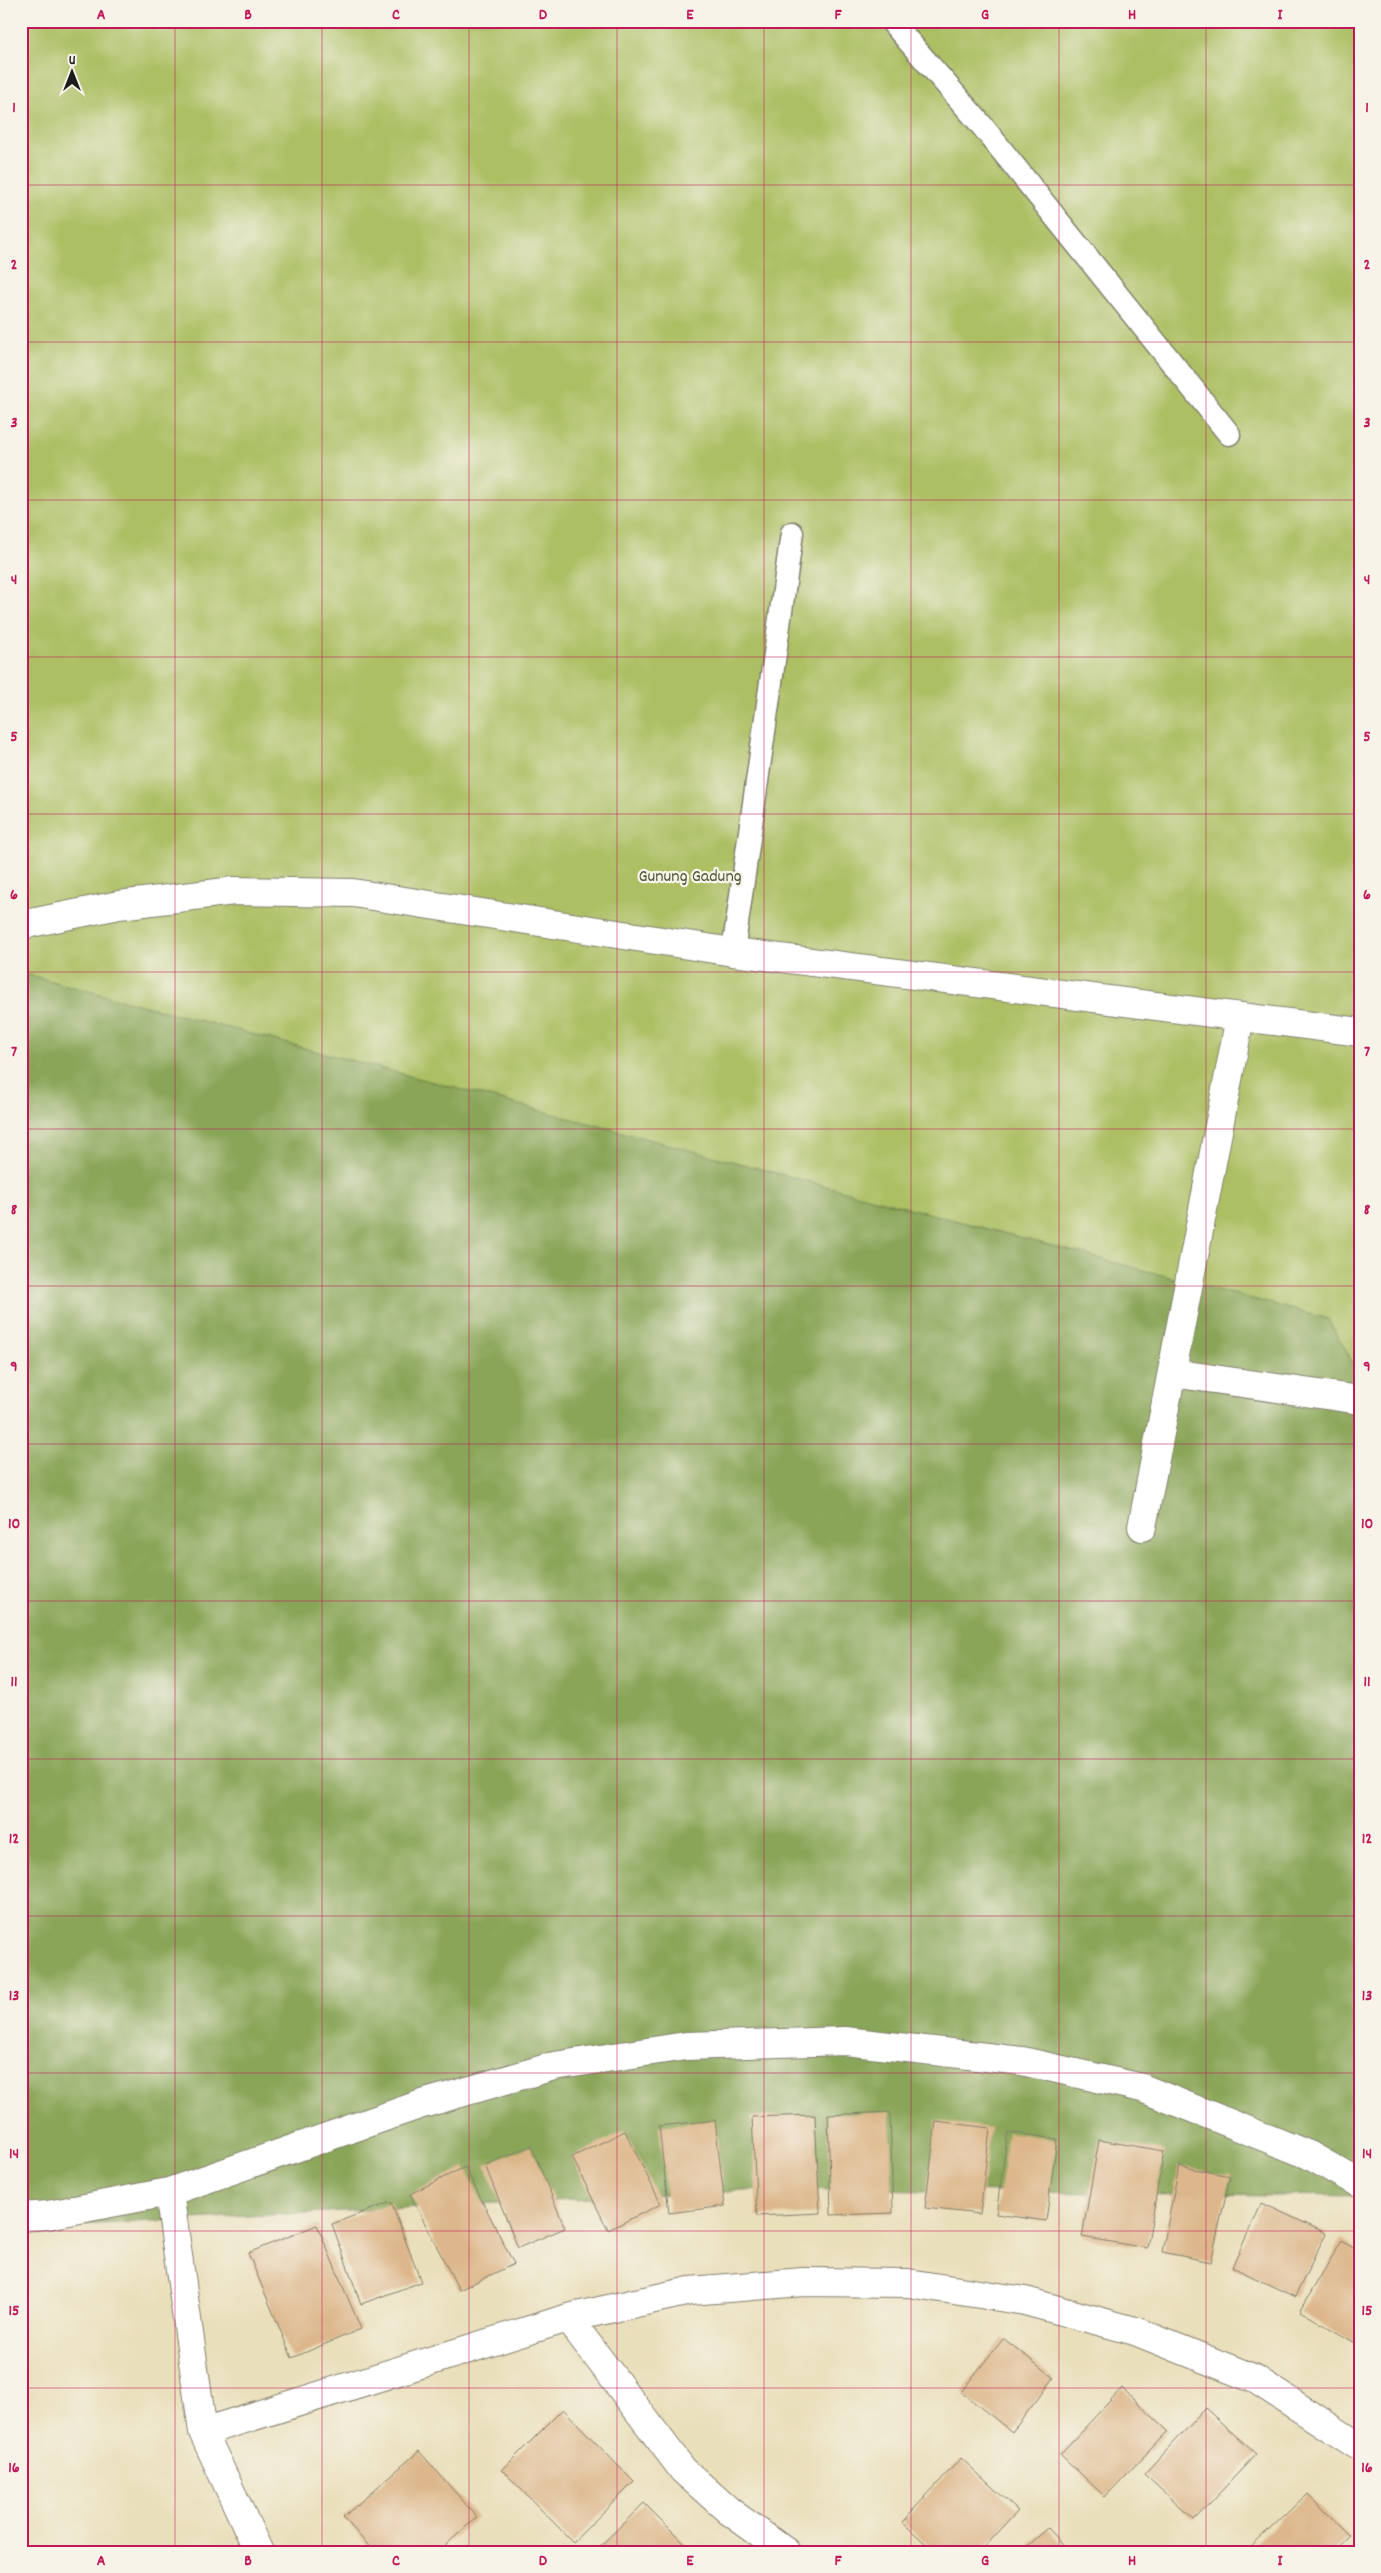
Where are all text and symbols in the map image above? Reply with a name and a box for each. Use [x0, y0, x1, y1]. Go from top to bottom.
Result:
text: A [97, 4, 106, 27]
text: B [244, 4, 252, 27]
text: C [392, 4, 400, 27]
text: D [539, 4, 548, 27]
text: E [686, 4, 694, 27]
text: F [834, 4, 842, 27]
text: G [981, 4, 989, 27]
text: H [1128, 4, 1136, 27]
text: I [1278, 4, 1284, 27]
north arrow [48, 48, 98, 98]
text: U [69, 51, 76, 71]
text: 1 [12, 97, 16, 120]
text: 1 [1365, 97, 1369, 120]
text: 2 [11, 254, 18, 277]
text: 2 [1364, 254, 1371, 277]
text: 3 [10, 412, 18, 435]
text: 3 [1363, 412, 1371, 435]
text: 4 [11, 569, 17, 592]
text: 4 [1364, 569, 1370, 592]
text: 5 [10, 726, 18, 749]
text: 5 [1363, 726, 1371, 749]
park label: Gunung Gadung [638, 865, 742, 890]
text: 6 [10, 884, 18, 907]
text: 6 [1363, 884, 1371, 907]
text: 7 [11, 1041, 17, 1064]
text: 7 [1364, 1041, 1370, 1064]
text: 8 [11, 1199, 18, 1222]
text: 8 [1364, 1199, 1371, 1222]
text: 9 [10, 1356, 18, 1379]
text: 9 [1363, 1356, 1371, 1379]
text: 10 [8, 1513, 20, 1536]
text: 10 [1361, 1513, 1373, 1536]
text: 11 [10, 1671, 18, 1694]
text: 11 [1363, 1671, 1371, 1694]
text: 12 [9, 1828, 19, 1851]
text: 12 [1362, 1828, 1372, 1851]
text: 13 [9, 1985, 19, 2008]
text: 13 [1362, 1985, 1372, 2008]
text: 14 [9, 2143, 19, 2166]
text: 14 [1362, 2143, 1372, 2166]
text: 15 [9, 2300, 19, 2323]
text: 15 [1362, 2300, 1372, 2323]
text: 16 [8, 2457, 20, 2480]
text: 16 [1361, 2457, 1373, 2480]
text: A [97, 2550, 106, 2573]
text: B [244, 2550, 252, 2573]
text: C [392, 2550, 400, 2573]
text: D [539, 2550, 548, 2573]
text: E [686, 2550, 694, 2573]
text: F [834, 2550, 842, 2573]
text: G [981, 2550, 989, 2573]
text: H [1128, 2550, 1136, 2573]
text: I [1278, 2550, 1284, 2573]

